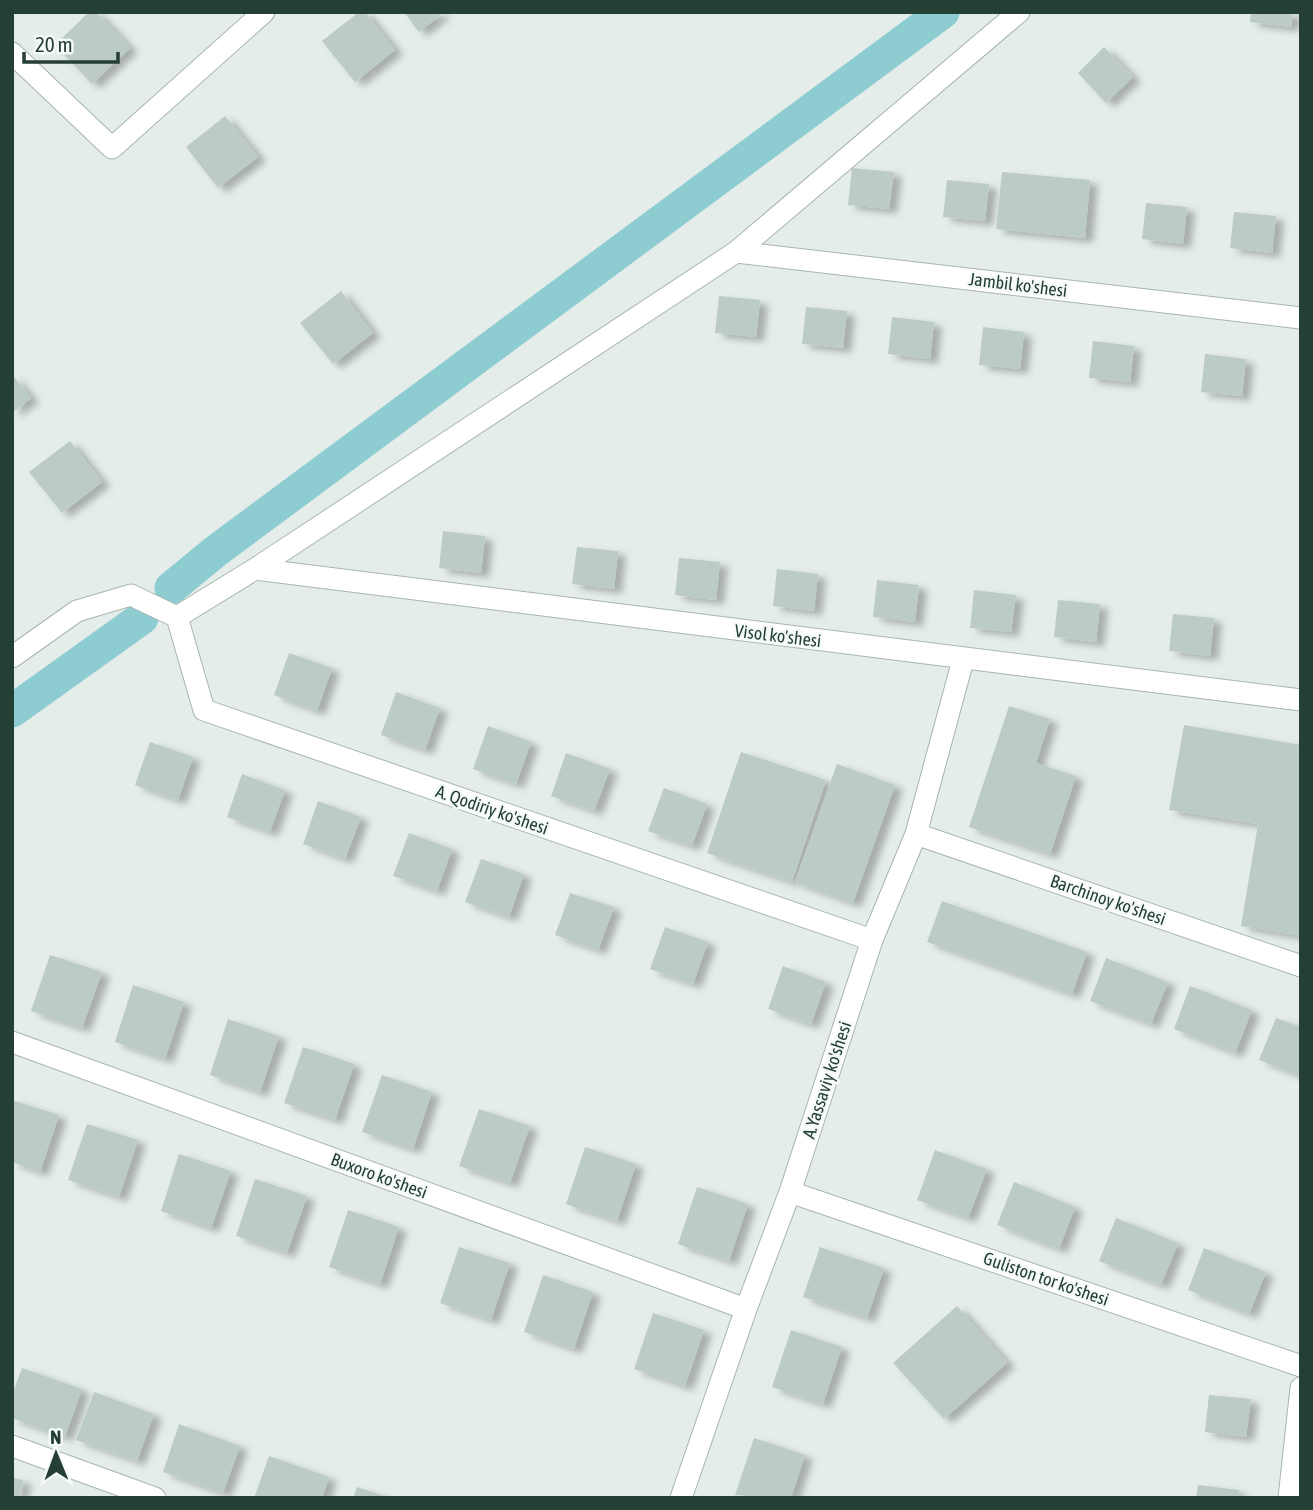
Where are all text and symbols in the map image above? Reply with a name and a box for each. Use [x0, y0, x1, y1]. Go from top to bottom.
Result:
scale bar [24, 21, 119, 65]
text: 20 m [35, 32, 73, 56]
street label: Jambil ko'shesi [968, 268, 1068, 301]
street label: Visol ko'shesi [734, 620, 823, 651]
street label: A. Qodiriy ko'shesi [433, 780, 551, 839]
street label: Barchinoy ko'shesi [1048, 870, 1169, 929]
street label: A.Yassaviy ko'shesi [798, 1019, 855, 1141]
street label: Buxoro ko'shesi [328, 1148, 430, 1203]
street label: Guliston tor ko'shesi [981, 1247, 1112, 1310]
north arrow [21, 1419, 91, 1489]
text: N [50, 1426, 62, 1448]

